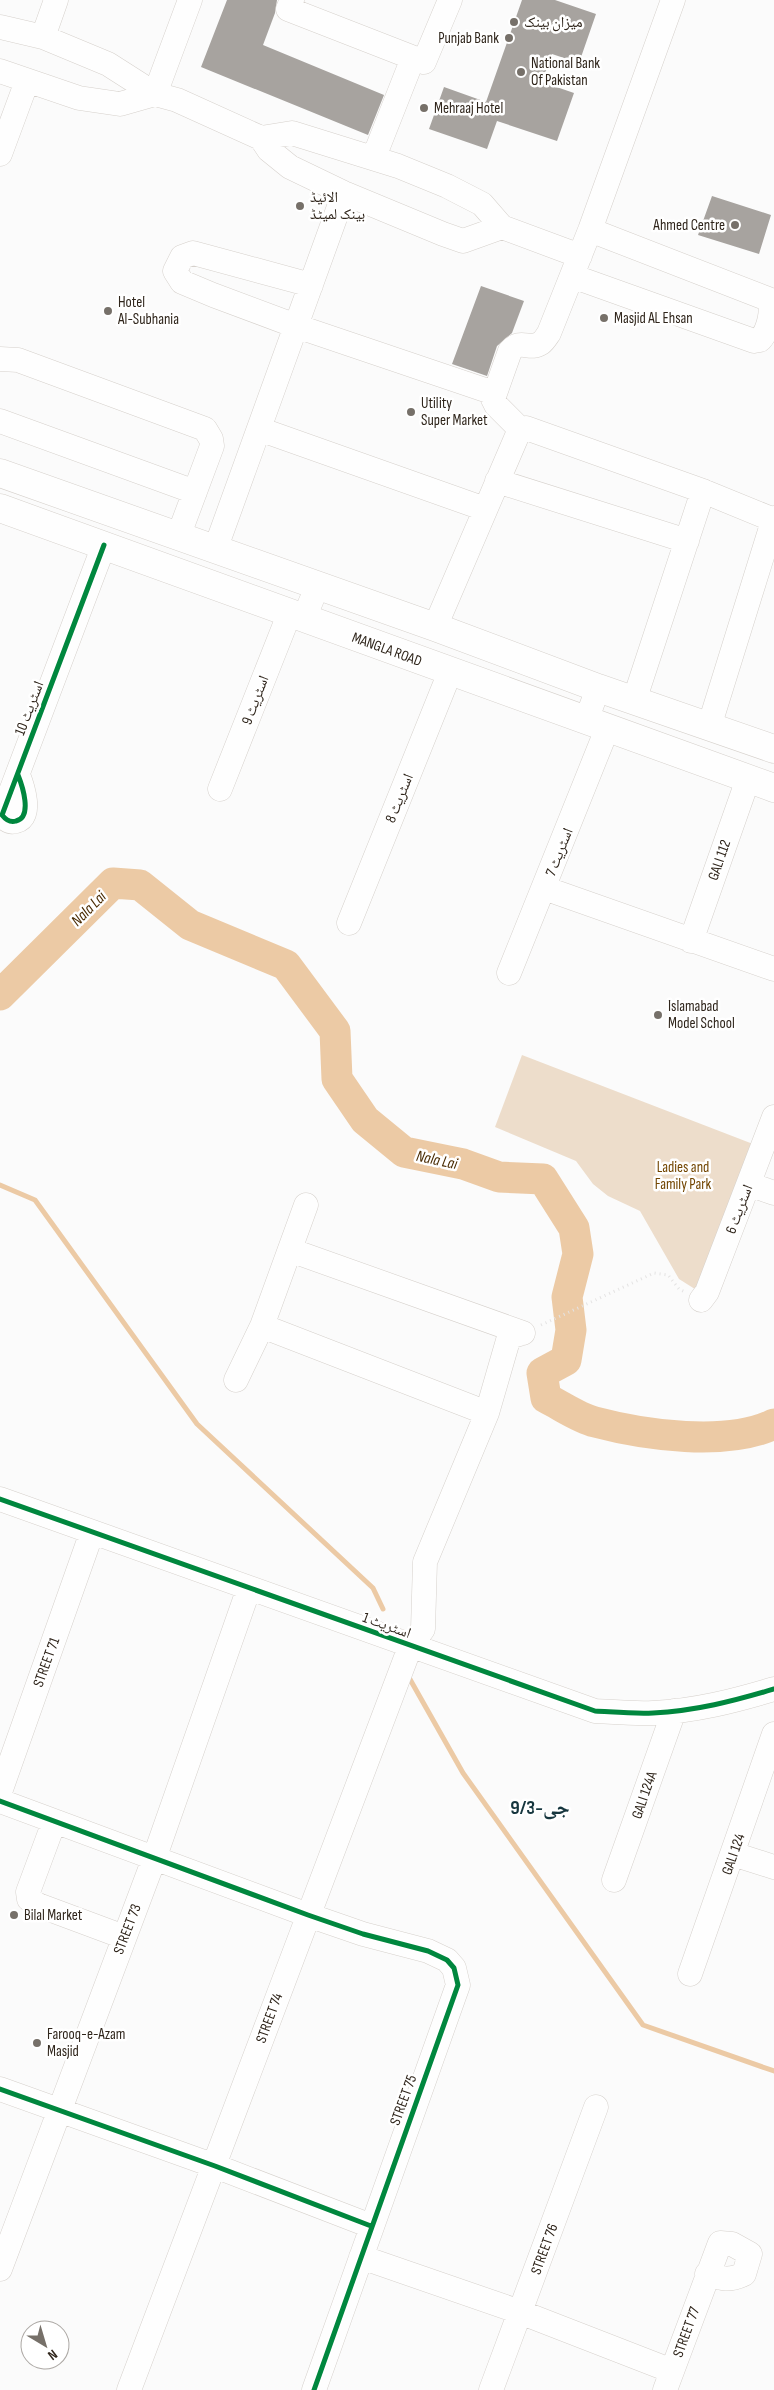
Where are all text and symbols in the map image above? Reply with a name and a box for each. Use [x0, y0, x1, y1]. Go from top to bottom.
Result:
place label: میزان بینک [524, 13, 583, 32]
marker: میزان بینک [508, 16, 520, 28]
place label: Punjab Bank [438, 29, 499, 48]
marker: Punjab Bank [503, 32, 515, 44]
place label: National Bank Of Pakistan [531, 54, 600, 90]
marker: National Bank Of Pakistan [515, 66, 527, 78]
place label: Mehraaj Hotel [434, 99, 503, 118]
marker: Mehraaj Hotel [418, 102, 430, 114]
place label: الائیڈ بینک لمیٹڈ [310, 188, 365, 224]
marker: الائیڈ بینک لمیٹڈ [294, 200, 306, 212]
place label: Ahmed Centre [652, 216, 725, 235]
marker: Ahmed Centre [729, 219, 741, 231]
place label: Hotel Al-Subhania [117, 293, 179, 329]
marker: Hotel Al-Subhania [102, 305, 114, 317]
place label: Masjid AL Ehsan [614, 309, 693, 328]
marker: Masjid AL Ehsan [598, 312, 610, 324]
place label: Utility Super Market [421, 394, 488, 430]
marker: Utility Super Market [405, 406, 417, 418]
street label: MANGLA ROAD [349, 628, 424, 671]
street label: اسٹریٹ 9 [237, 673, 274, 728]
street label: اسٹریٹ 10 [10, 678, 48, 738]
street label: اسٹریٹ 8 [381, 771, 418, 826]
street label: اسٹریٹ 7 [541, 825, 578, 879]
street label: GALI 112 [704, 837, 735, 883]
water label: Nala Lai [68, 887, 111, 930]
place label: Islamabad Model School [668, 997, 735, 1033]
marker: Islamabad Model School [652, 1009, 664, 1021]
water label: Nala Lai [414, 1147, 460, 1174]
park label: Ladies and Family Park [655, 1158, 712, 1194]
street label: اسٹریٹ 6 [721, 1182, 758, 1237]
street label: اسٹریٹ 1 [360, 1608, 414, 1643]
street label: STREET 71 [29, 1634, 64, 1690]
street label: GALI 124A [627, 1768, 662, 1821]
district label: جی-9/3 [510, 1796, 570, 1820]
street label: GALI 124 [718, 1831, 749, 1877]
street label: STREET 73 [109, 1901, 146, 1957]
place label: Bilal Market [24, 1906, 83, 1925]
marker: Bilal Market [8, 1909, 20, 1921]
street label: STREET 74 [252, 1991, 287, 2046]
place label: Farooq-e-Azam Masjid [47, 2025, 125, 2061]
marker: Farooq-e-Azam Masjid [31, 2037, 43, 2049]
street label: STREET 75 [386, 2072, 421, 2128]
street label: STREET 76 [527, 2221, 562, 2277]
street label: STREET 77 [669, 2304, 704, 2360]
north arrow [20, 2320, 70, 2370]
text: N [45, 2346, 61, 2364]

